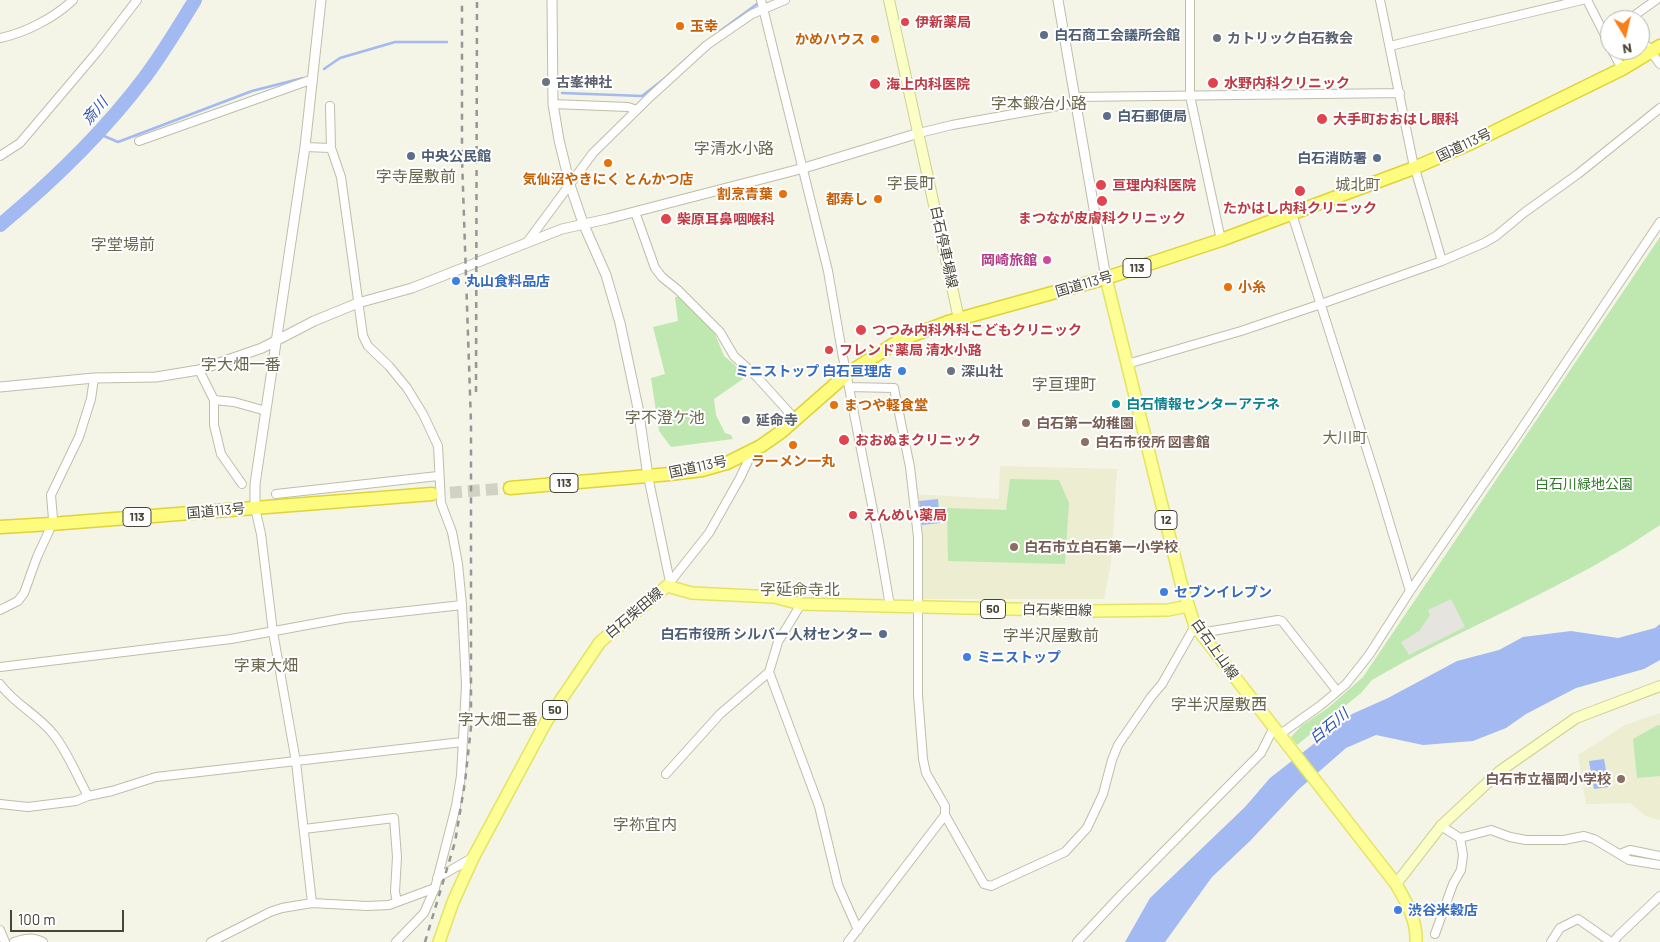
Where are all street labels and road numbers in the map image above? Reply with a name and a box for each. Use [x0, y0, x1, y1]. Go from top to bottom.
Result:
street label: 国道113号 [1434, 125, 1494, 165]
street label: 白石停車場線 [927, 204, 961, 290]
road number: 113 [1123, 258, 1151, 278]
street label: 国道113号 [1053, 268, 1115, 300]
street label: 国道113号 [667, 453, 729, 481]
road number: 113 [550, 473, 578, 492]
street label: 国道113号 [186, 500, 246, 522]
road number: 113 [123, 508, 151, 526]
road number: 12 [1155, 510, 1177, 530]
street label: 白石柴田線 [602, 584, 666, 642]
road number: 50 [980, 600, 1006, 618]
street label: 白石柴田線 [1022, 601, 1092, 619]
street label: 白石上山線 [1188, 616, 1242, 682]
road number: 50 [542, 700, 568, 720]

